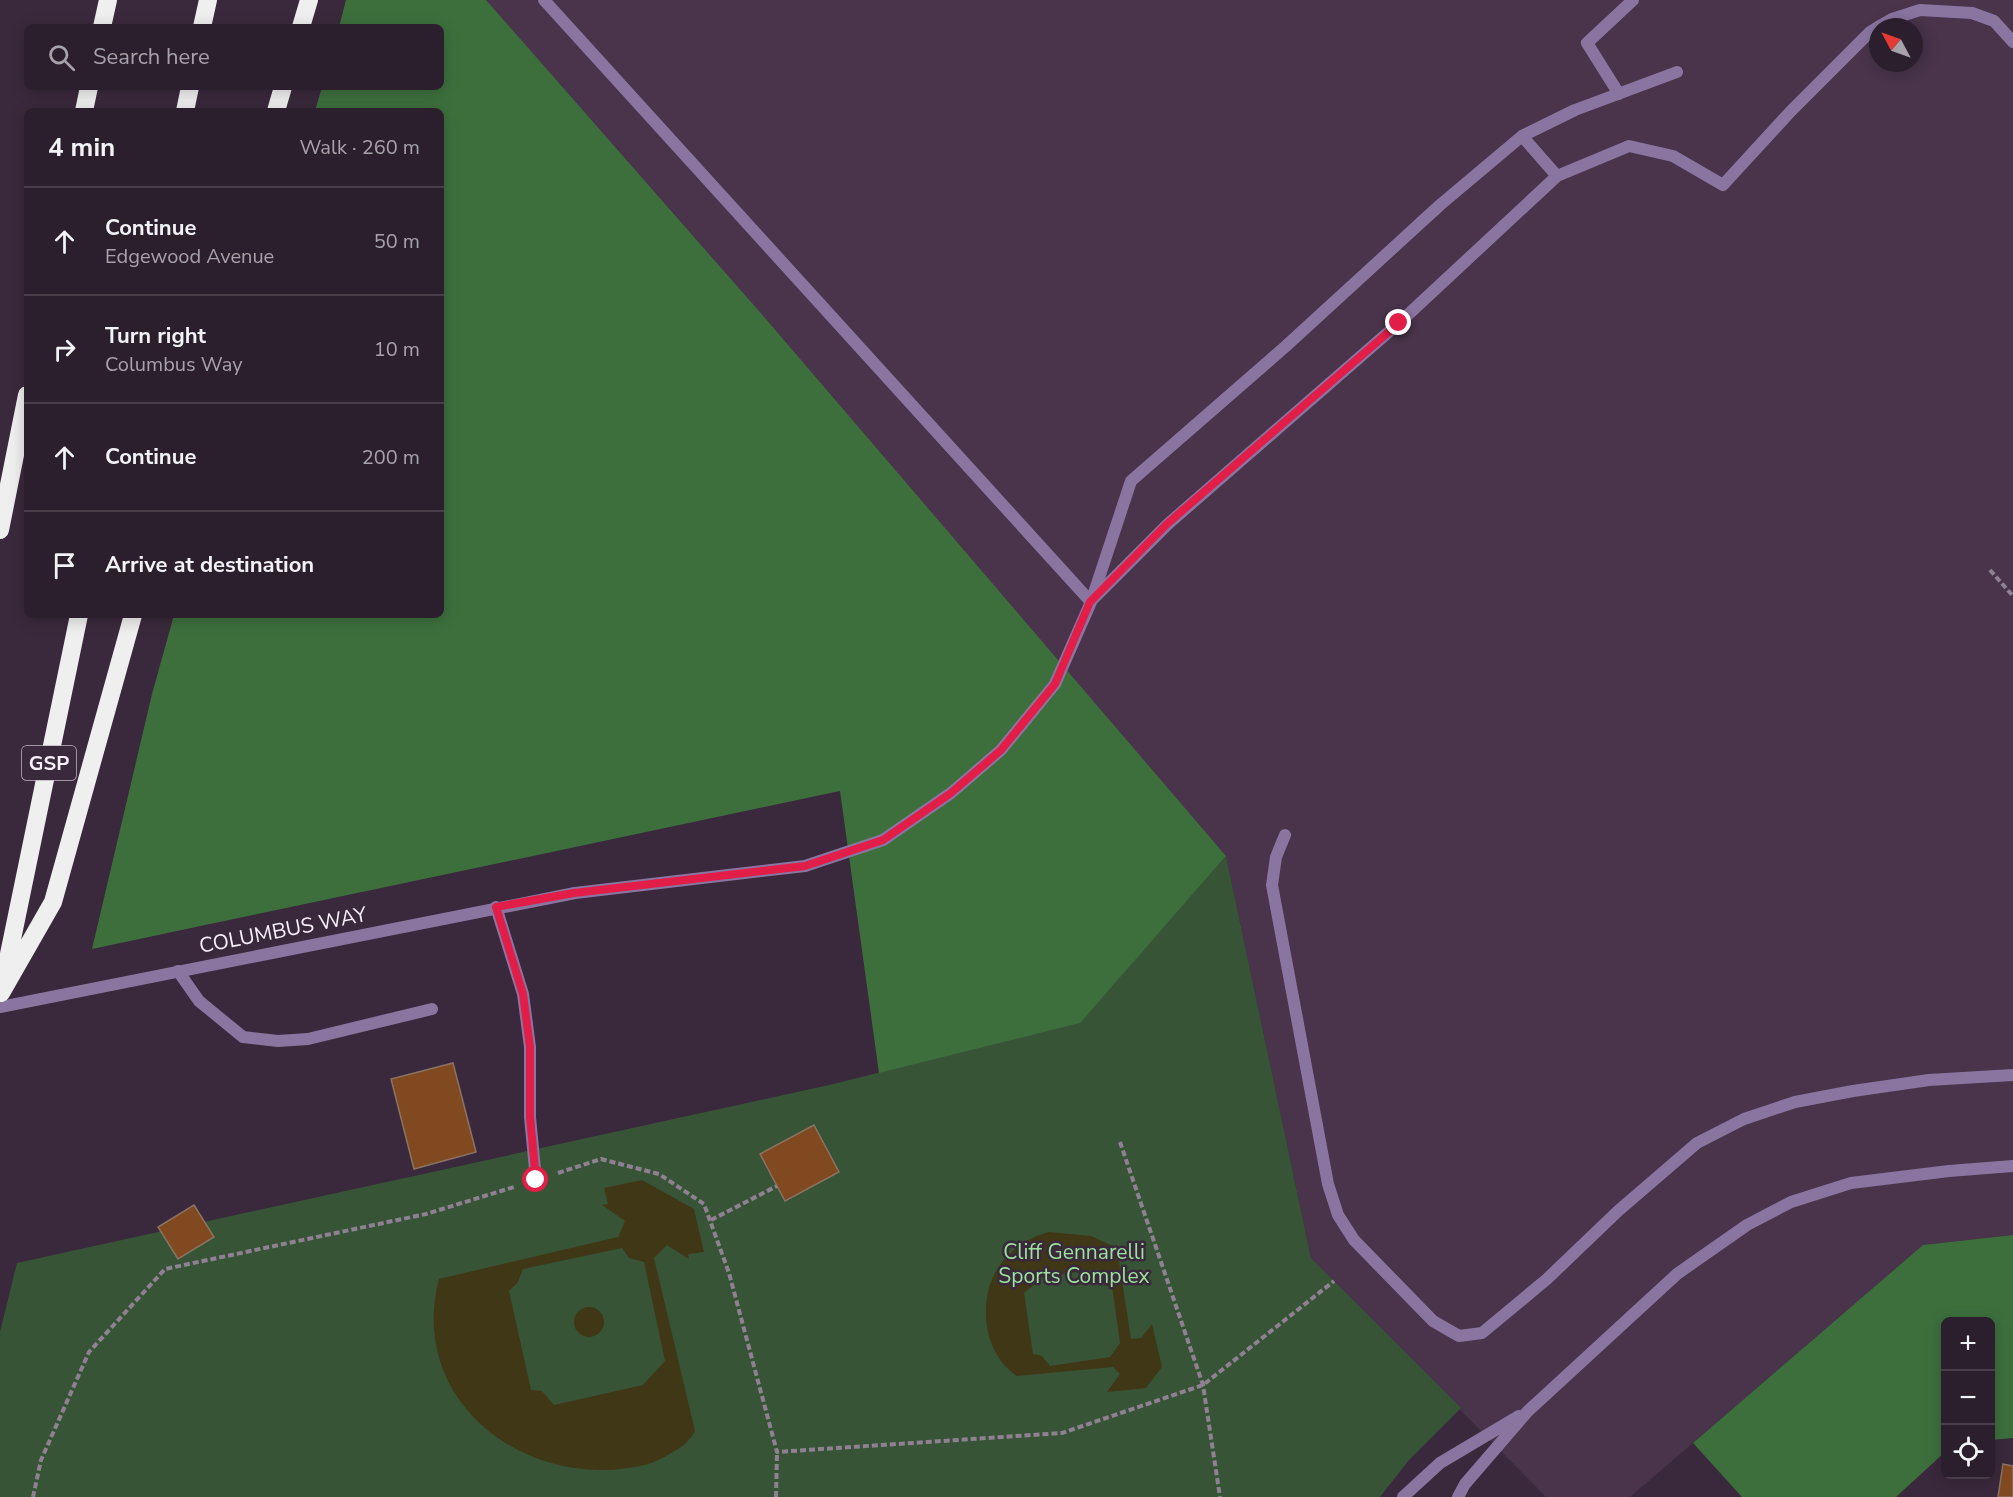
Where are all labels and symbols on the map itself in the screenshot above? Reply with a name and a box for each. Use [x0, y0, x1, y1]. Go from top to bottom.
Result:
north arrow [1869, 18, 1923, 72]
route end [1385, 309, 1411, 335]
road number: GSP [22, 746, 76, 780]
street label: COLUMBUS WAY [197, 900, 370, 960]
route start [522, 1166, 548, 1192]
park label: Cliff Gennarelli Sports Complex [998, 1238, 1150, 1290]

